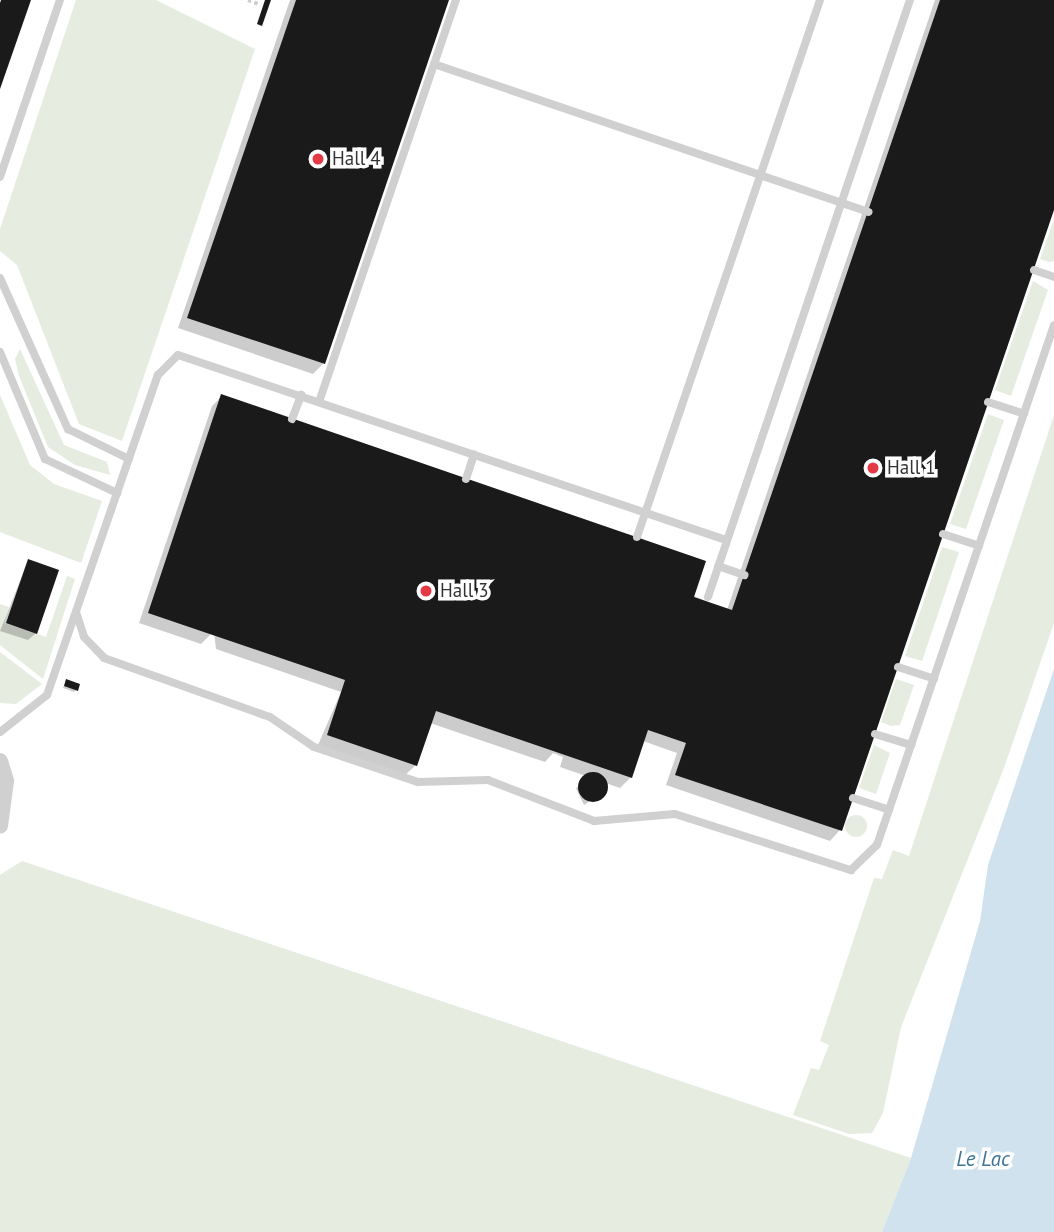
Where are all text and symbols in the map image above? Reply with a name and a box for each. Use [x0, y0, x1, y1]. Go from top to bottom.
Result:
place label: Hall 4 [332, 148, 381, 170]
marker: Hall 4 [310, 151, 326, 167]
place label: Hall 1 [887, 457, 936, 479]
marker: Hall 1 [865, 460, 881, 476]
place label: Hall 3 [440, 580, 489, 602]
marker: Hall 3 [418, 583, 434, 599]
water label: Le Lac [956, 1146, 1010, 1172]

